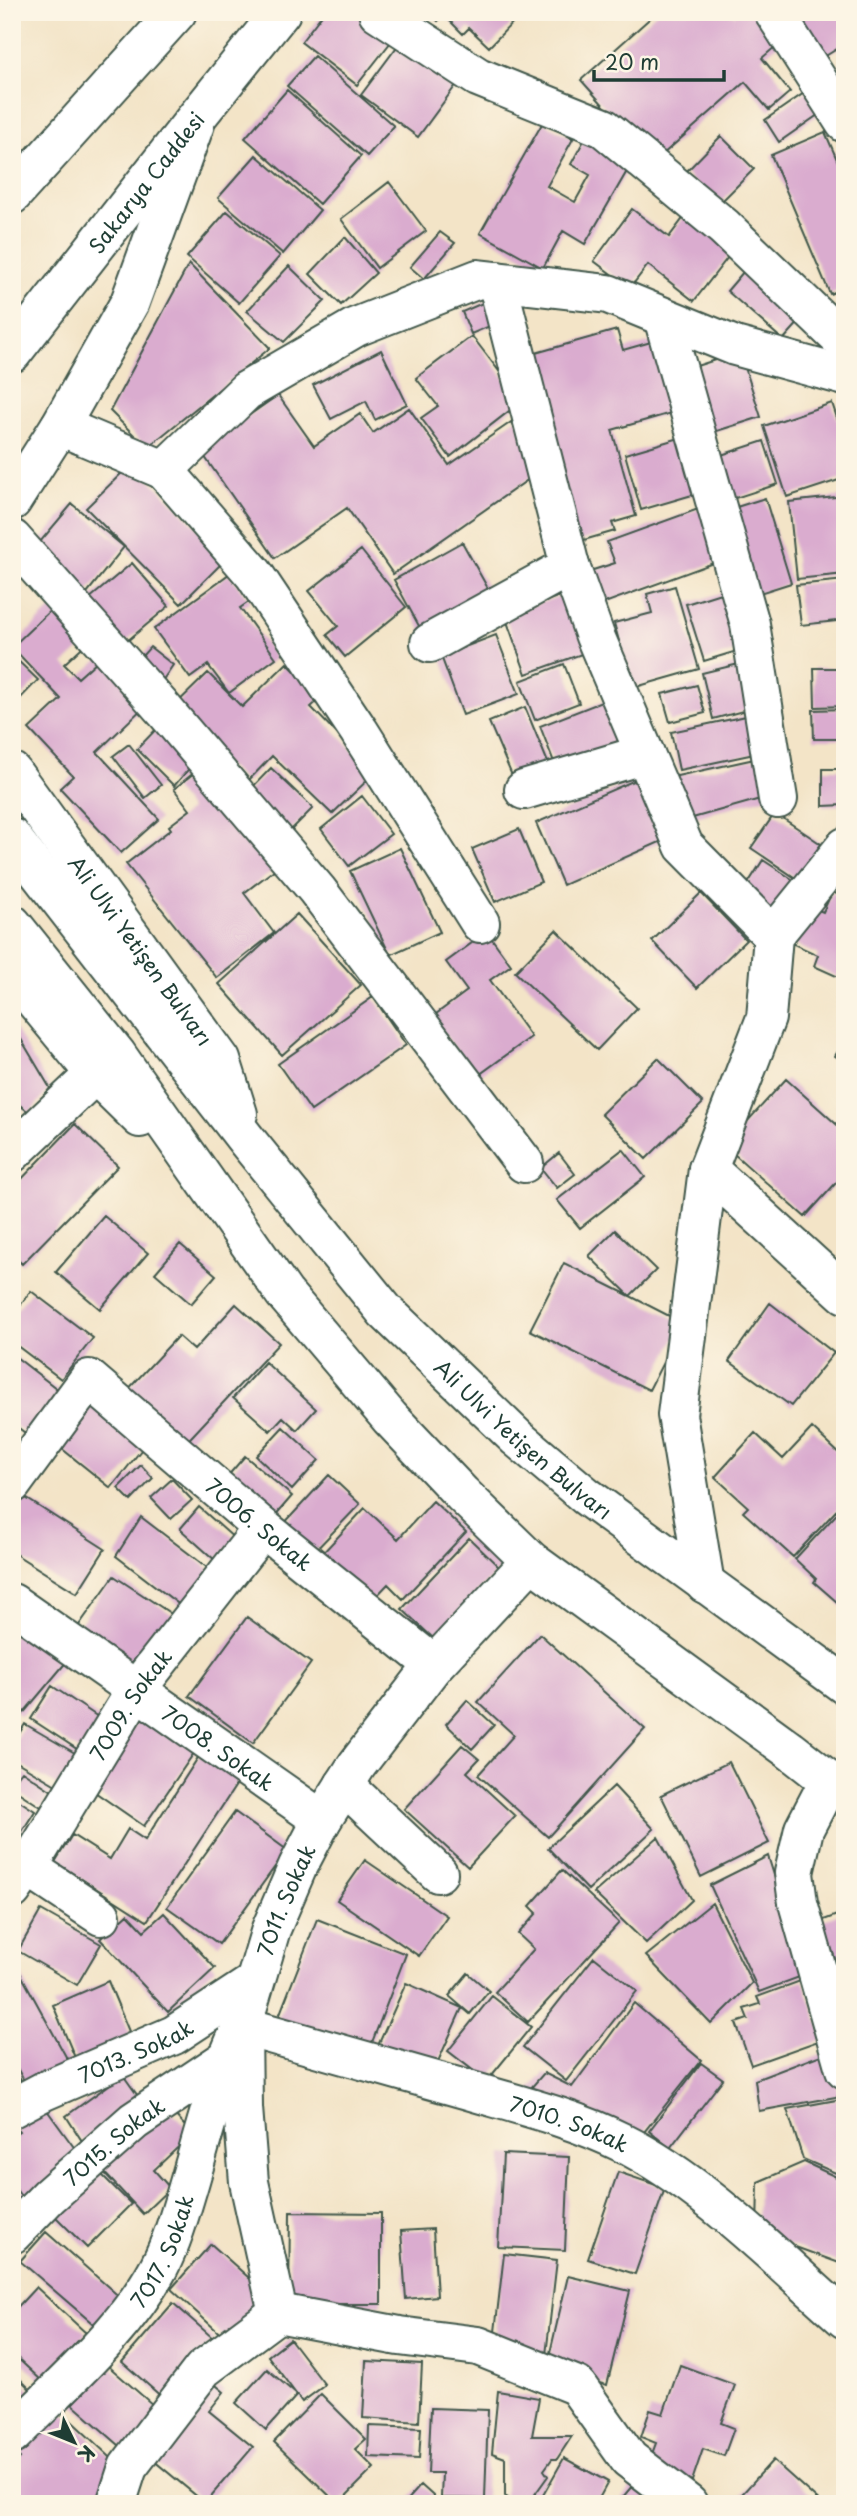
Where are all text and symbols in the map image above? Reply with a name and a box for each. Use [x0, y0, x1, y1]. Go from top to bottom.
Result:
scale bar [594, 38, 724, 82]
text: 20 m [605, 45, 659, 77]
street label: Sakarya Caddesi [80, 104, 211, 260]
street label: Ali Ulvi Yetişen Bulvarı [61, 848, 221, 1052]
street label: Ali Ulvi Yetişen Bulvarı [428, 1351, 619, 1526]
street label: 7006. Sokak [199, 1470, 320, 1578]
street label: 7009. Sokak [81, 1642, 179, 1766]
street label: 7008. Sokak [156, 1697, 281, 1798]
street label: 7011. Sokak [248, 1838, 323, 1959]
street label: 7013. Sokak [73, 2011, 199, 2091]
street label: 7010. Sokak [506, 2087, 635, 2160]
street label: 7015. Sokak [56, 2089, 171, 2193]
street label: 7017. Sokak [122, 2191, 201, 2314]
north arrow [38, 2408, 108, 2478]
text: K [72, 2440, 102, 2469]

